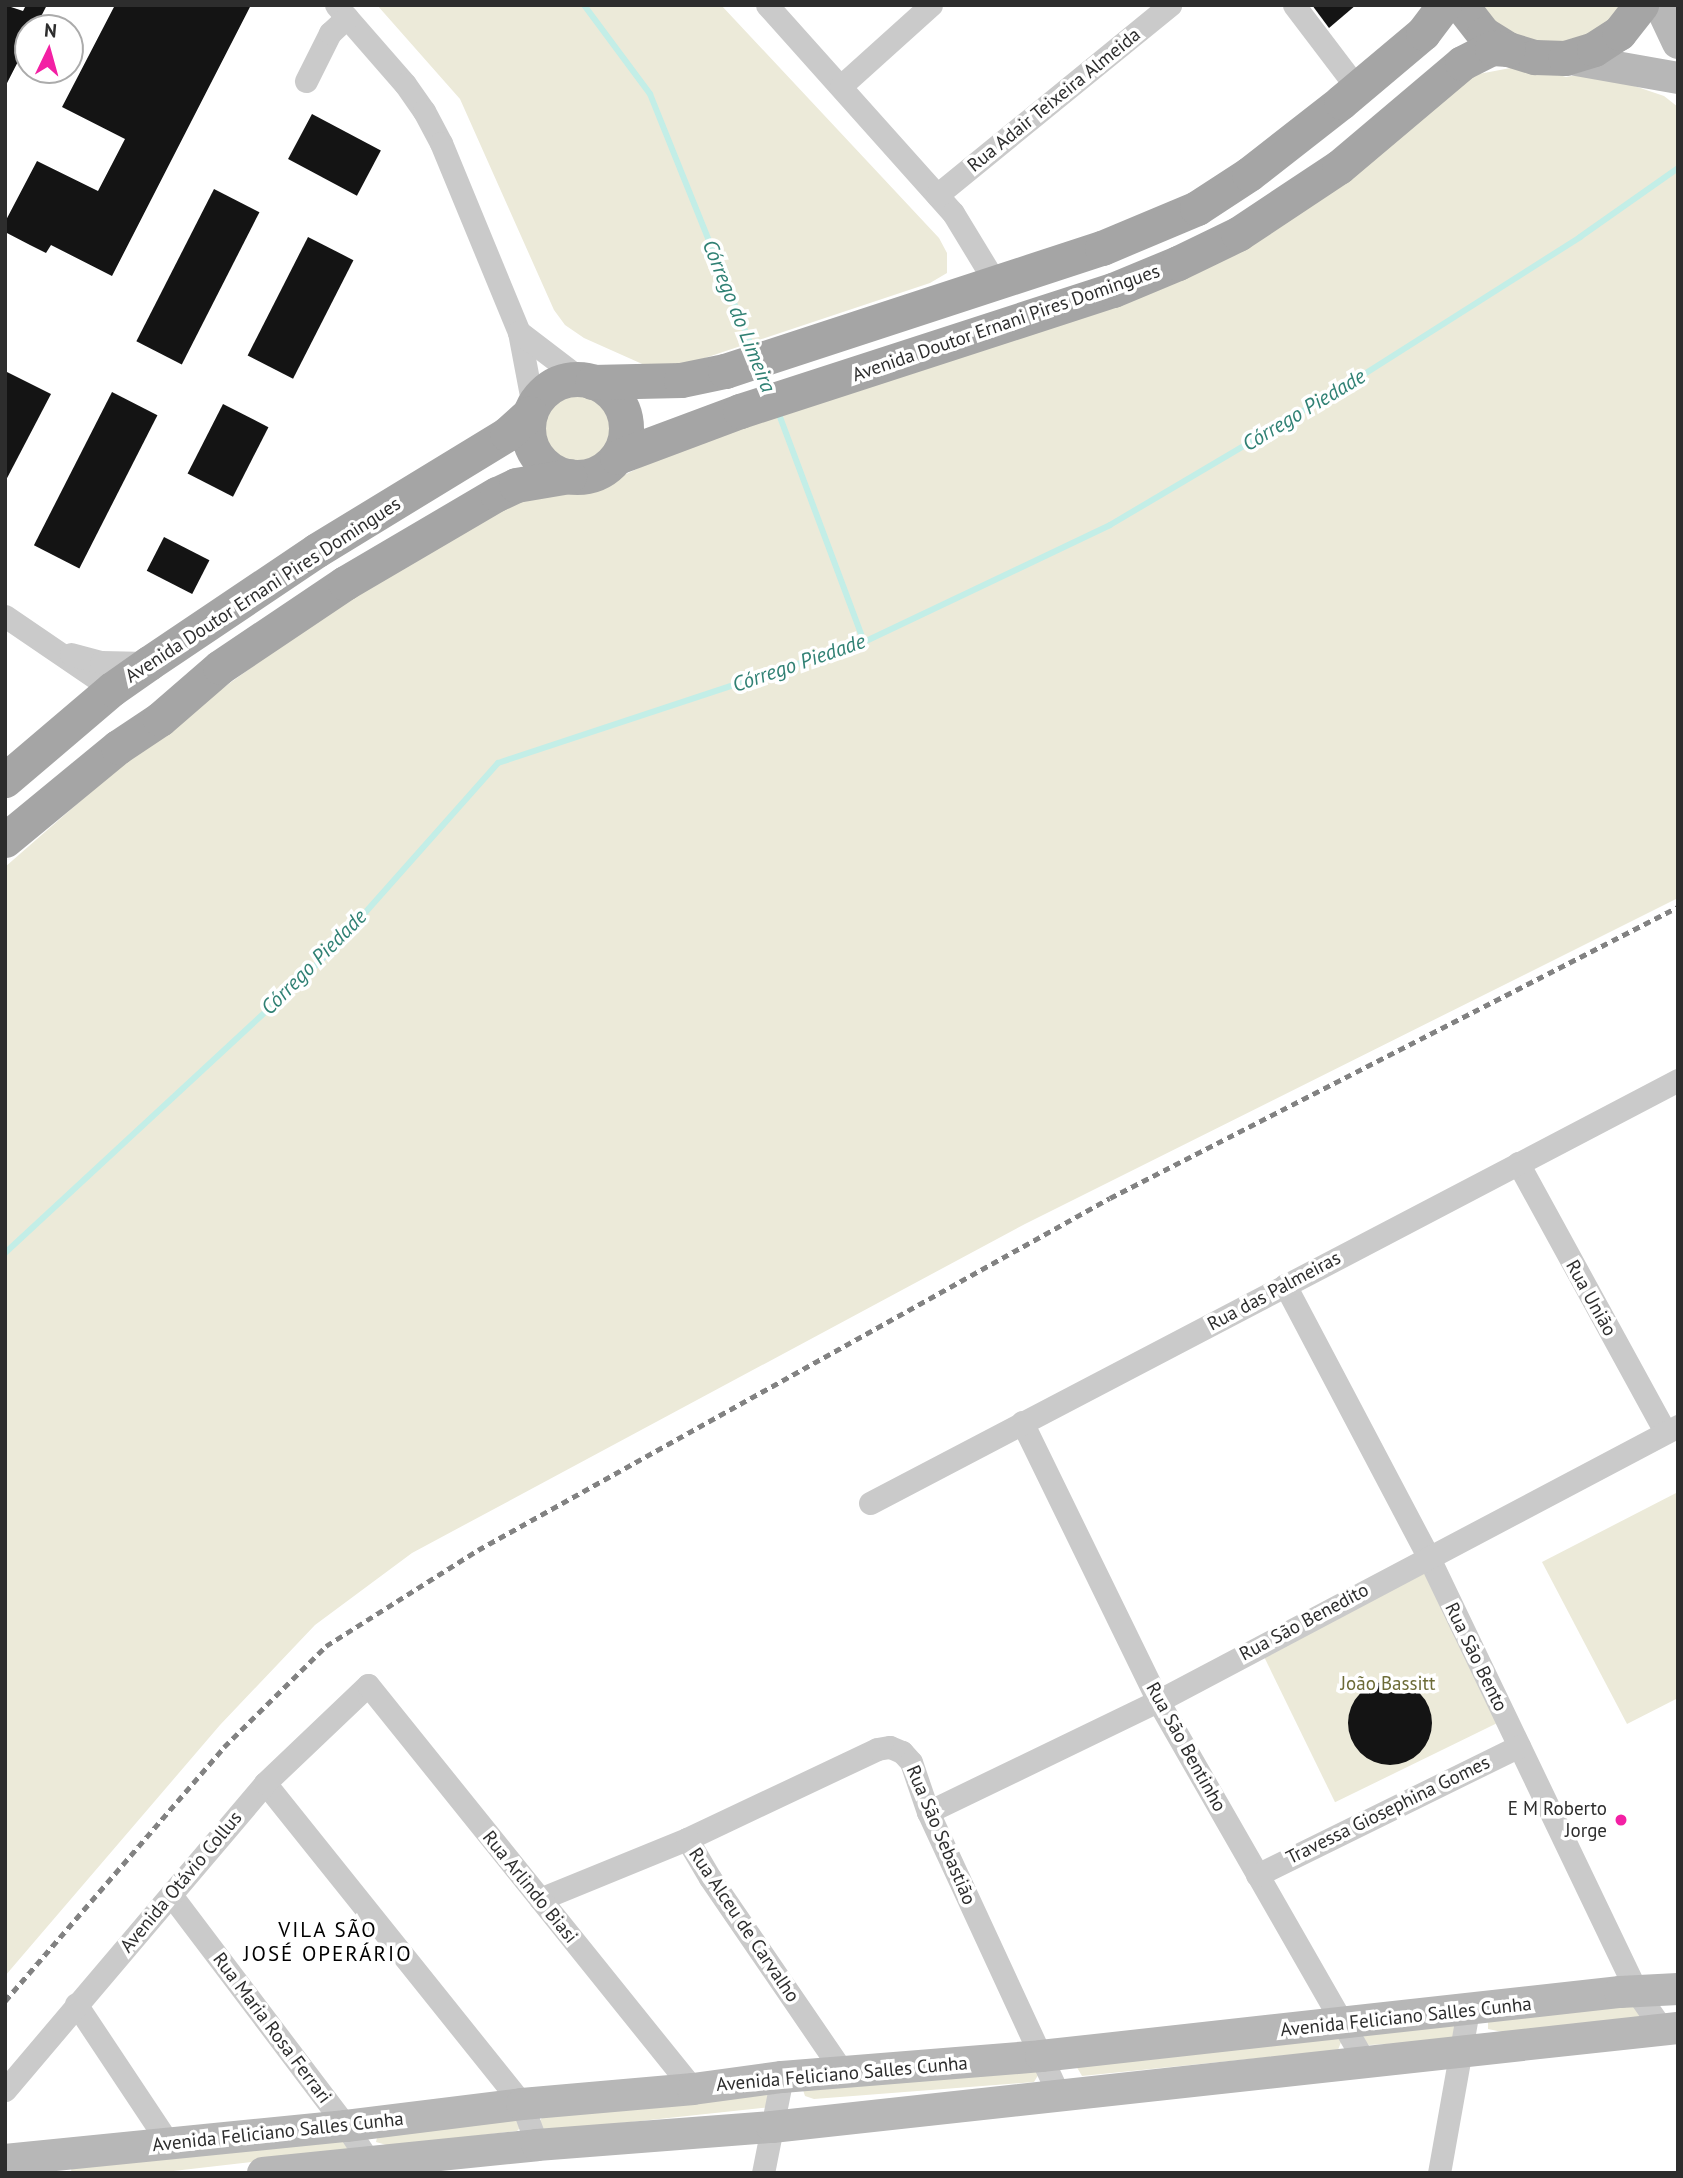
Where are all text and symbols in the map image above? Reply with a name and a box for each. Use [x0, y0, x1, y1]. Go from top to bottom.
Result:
north arrow [14, 14, 84, 84]
text: N [43, 18, 58, 43]
street label: Rua Adair Teixeira Almeida [962, 23, 1146, 177]
water label: Córrego do Limeira [697, 236, 781, 396]
street label: Avenida Doutor Ernani Pires Domingues [849, 260, 1163, 386]
water label: Córrego Piedade [1238, 363, 1370, 457]
street label: Avenida Doutor Ernani Pires Domingues [121, 492, 405, 688]
water label: Córrego Piedade [729, 628, 869, 698]
water label: Córrego Piedade [256, 904, 372, 1020]
street label: Rua das Palmeiras [1204, 1246, 1344, 1336]
street label: Rua União [1561, 1256, 1621, 1340]
street label: Rua São Benedito [1235, 1578, 1373, 1666]
street label: Rua São Bento [1440, 1599, 1512, 1715]
park label: João Bassitt [1341, 1673, 1435, 1695]
street label: Rua São Bentinho [1141, 1678, 1231, 1816]
street label: Travessa Giosephina Gomes [1283, 1751, 1493, 1869]
street label: Rua São Sebastião [901, 1762, 981, 1908]
place label: E M Roberto Jorge [1508, 1798, 1607, 1842]
street label: Avenida Otávio Collus [115, 1807, 247, 1957]
marker: E M Roberto Jorge [1613, 1812, 1629, 1828]
street label: Rua Arlindo Biasi [478, 1826, 582, 1948]
street label: Rua Alceu de Carvalho [684, 1843, 804, 2007]
district label: VILA SÃO JOSÉ OPERÁRIO [245, 1917, 411, 1967]
street label: Rua Maria Rosa Ferrari [208, 1948, 336, 2108]
street label: Avenida Feliciano Salles Cunha [1279, 1992, 1533, 2042]
street label: Avenida Feliciano Salles Cunha [715, 2052, 969, 2096]
street label: Avenida Feliciano Salles Cunha [151, 2107, 405, 2157]

